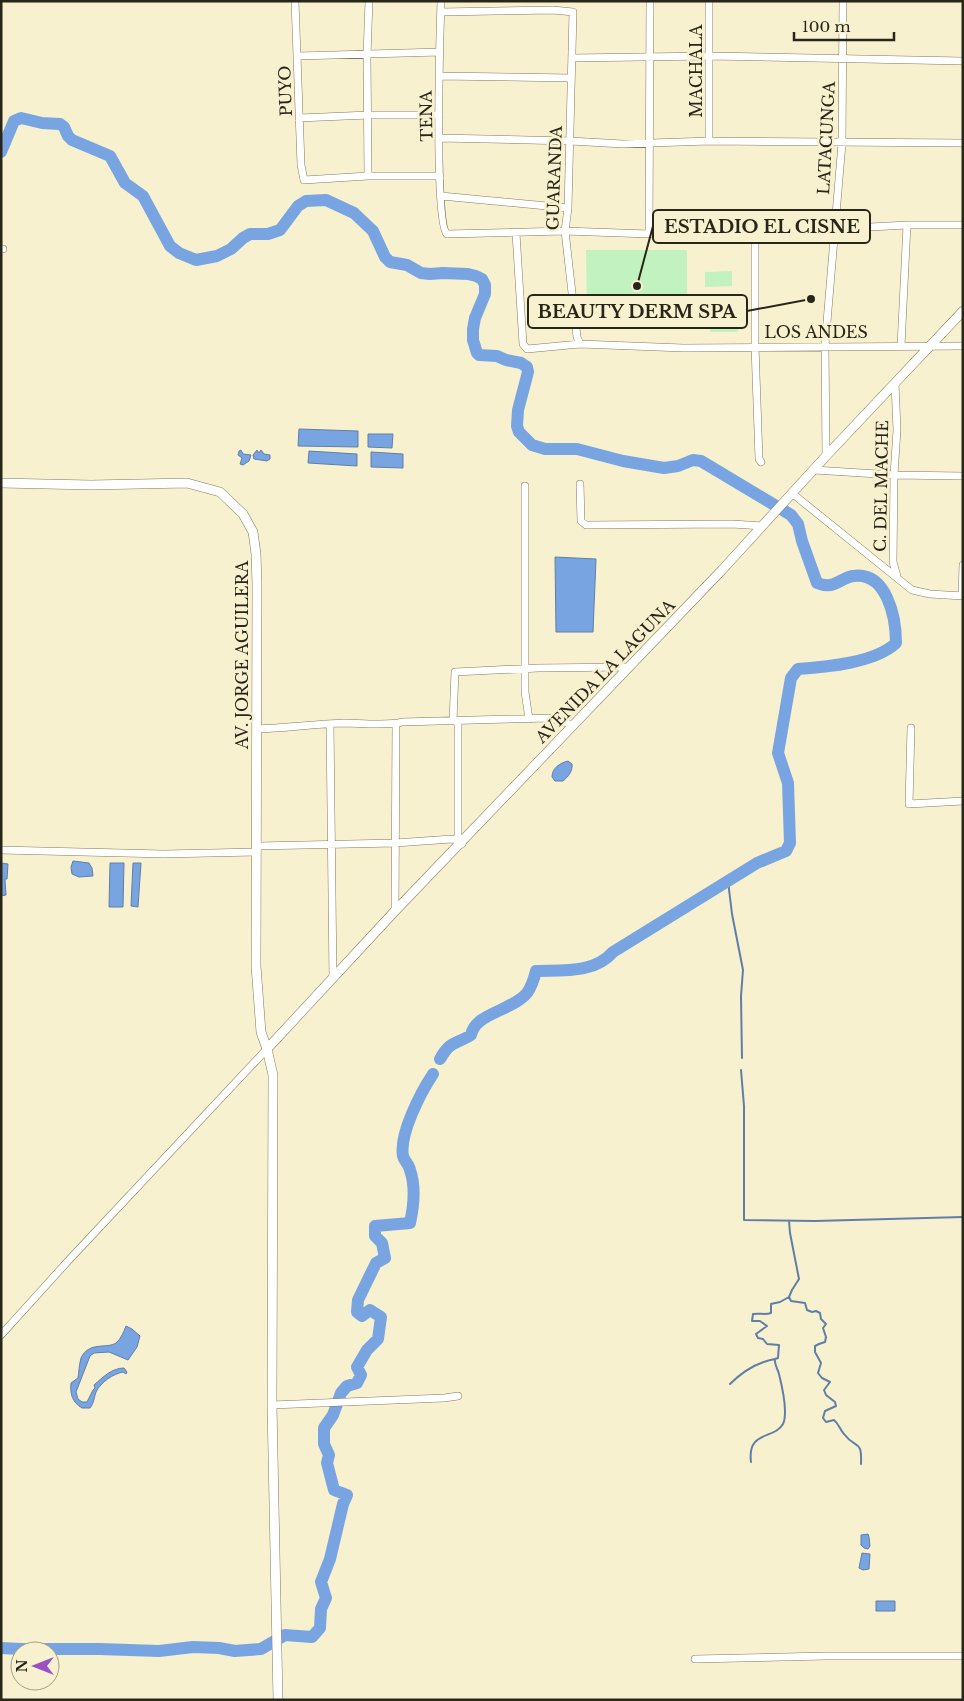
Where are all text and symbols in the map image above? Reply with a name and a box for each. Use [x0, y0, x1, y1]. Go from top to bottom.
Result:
scale bar [794, 10, 894, 42]
text: 100 m [802, 17, 851, 36]
street label: MACHALA [686, 24, 706, 118]
street label: PUYO [274, 65, 296, 117]
street label: LATACUNGA [813, 80, 839, 195]
street label: TENA [416, 90, 436, 142]
street label: GUARANDA [542, 125, 566, 231]
callout: ESTADIO EL CISNE [653, 210, 870, 243]
text: ESTADIO EL CISNE [664, 216, 860, 238]
callout: BEAUTY DERM SPA [528, 295, 747, 328]
text: BEAUTY DERM SPA [538, 301, 738, 323]
street label: LOS ANDES [764, 322, 868, 342]
street label: C. DEL MACHE [870, 420, 892, 552]
street label: AV. JORGE AGUILERA [232, 560, 252, 750]
street label: AVENIDA LA LAGUNA [530, 594, 679, 748]
north arrow [10, 1641, 60, 1691]
text: N [13, 1659, 31, 1673]

